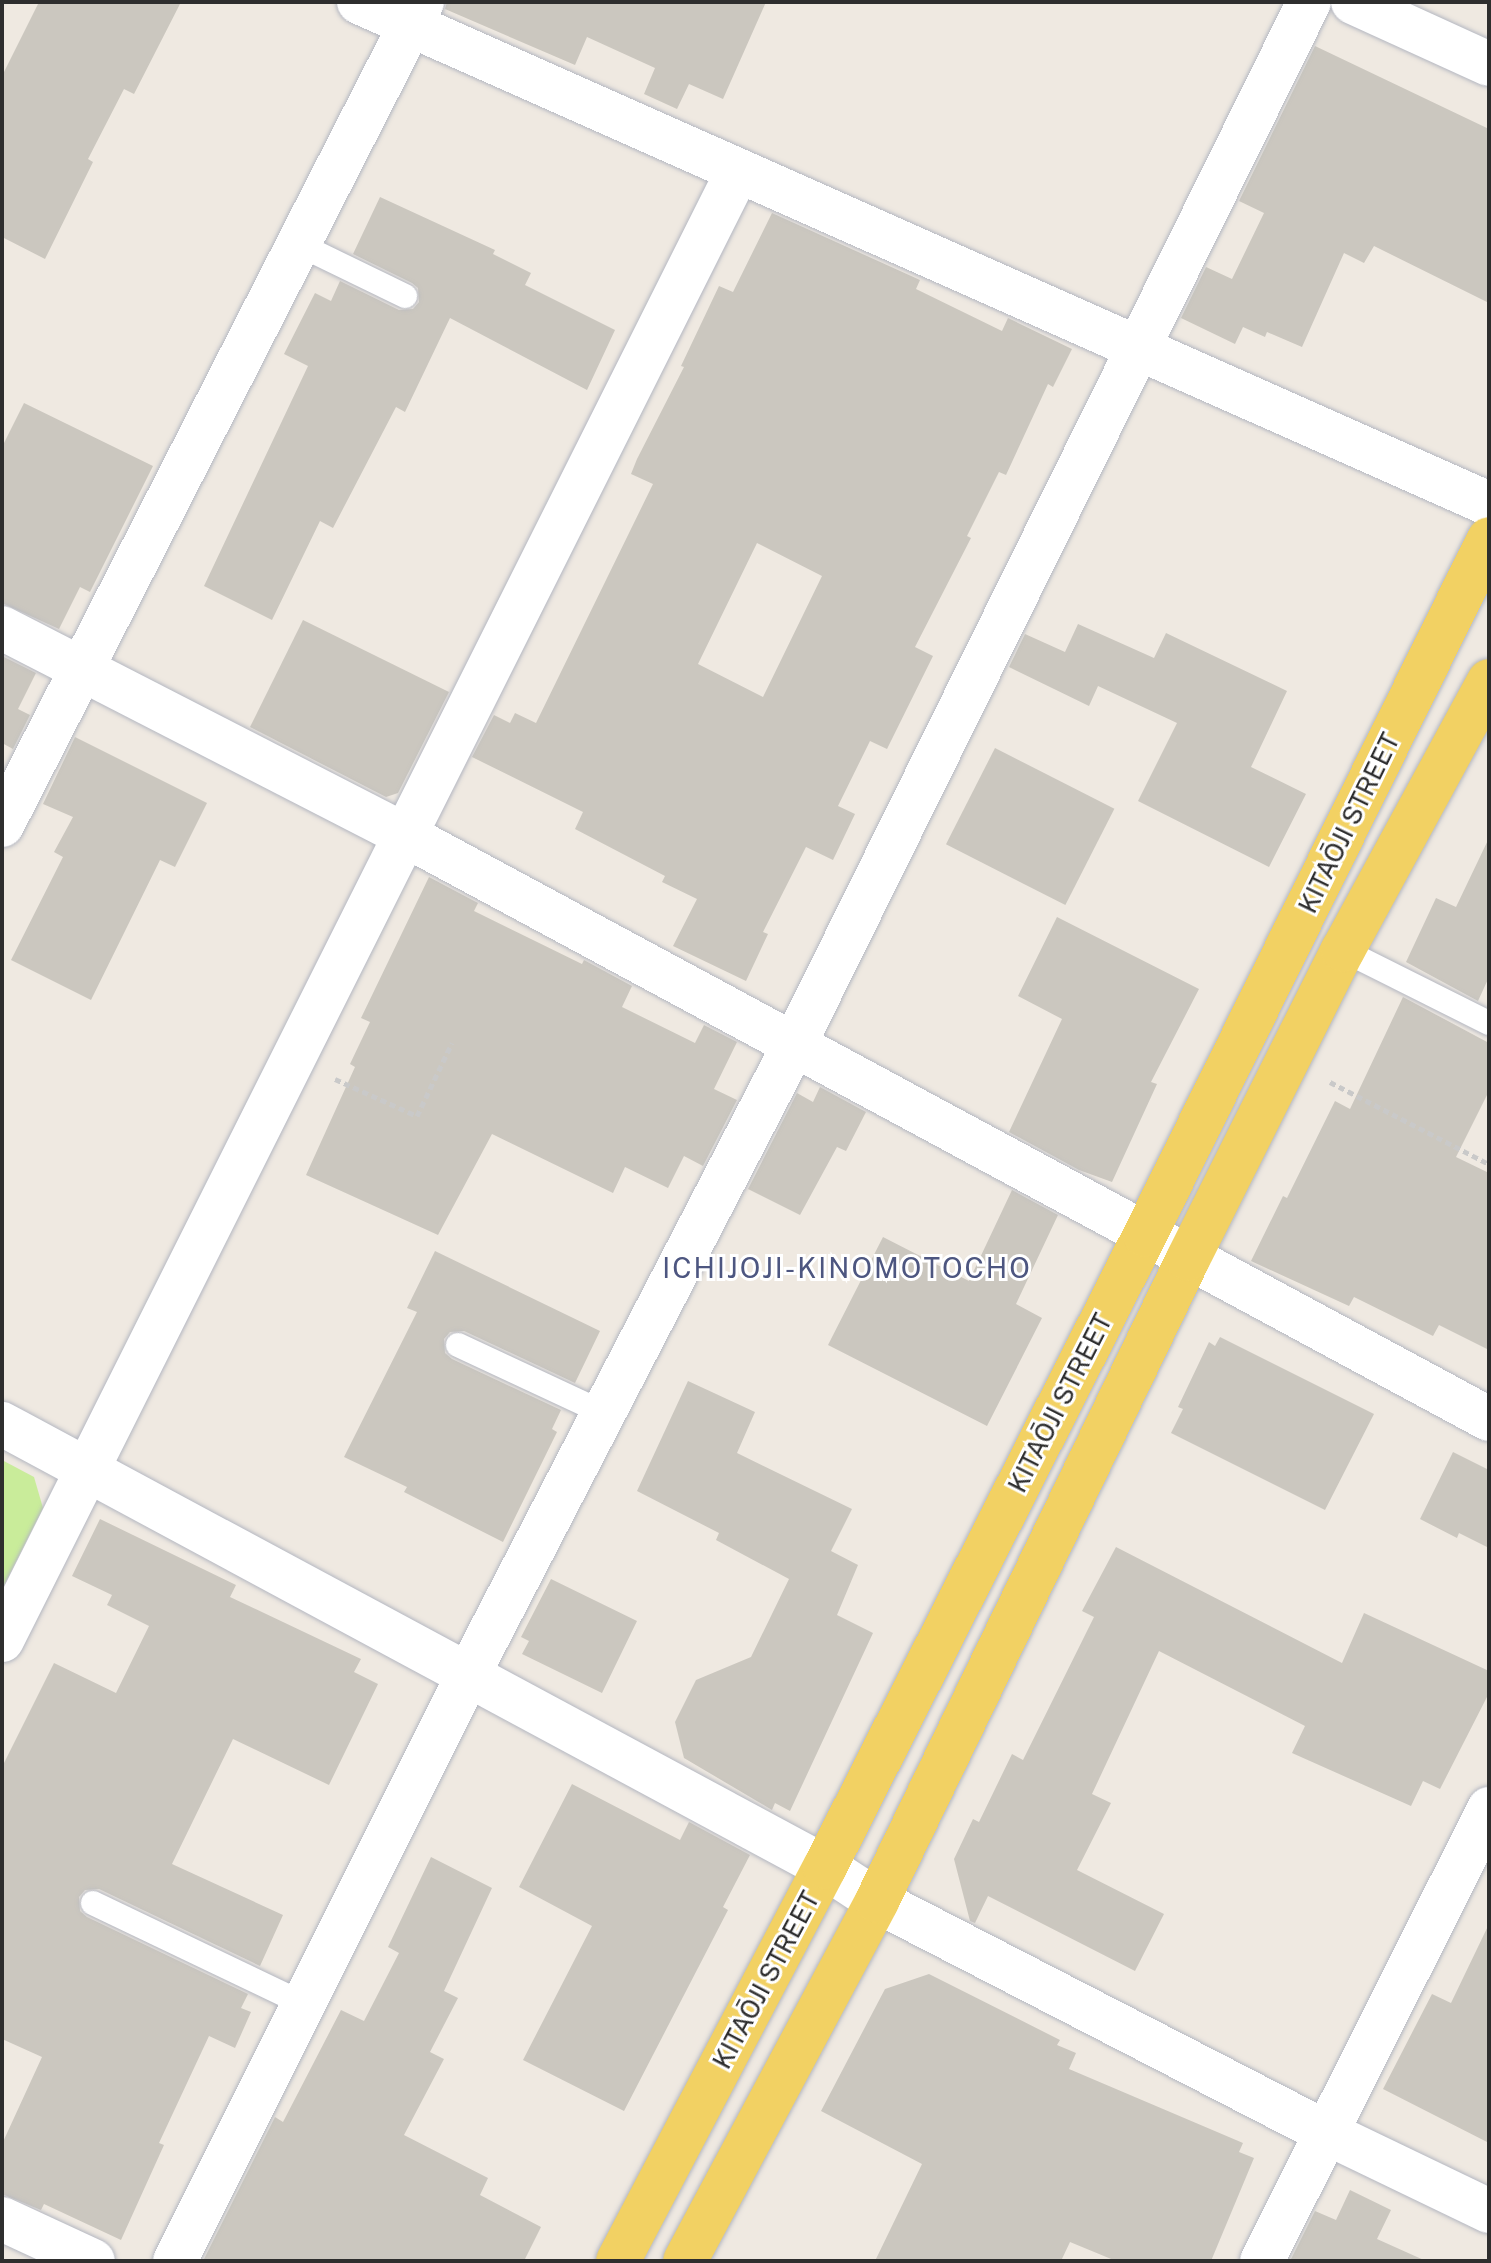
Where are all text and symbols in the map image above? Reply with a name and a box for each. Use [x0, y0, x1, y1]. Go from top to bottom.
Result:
street label: KITAŌJI STREET [1292, 728, 1406, 918]
district label: ICHIJOJI-KINOMOTOCHO [662, 1251, 1032, 1285]
street label: KITAŌJI STREET [1001, 1308, 1119, 1498]
street label: KITAŌJI STREET [706, 1886, 826, 2074]

